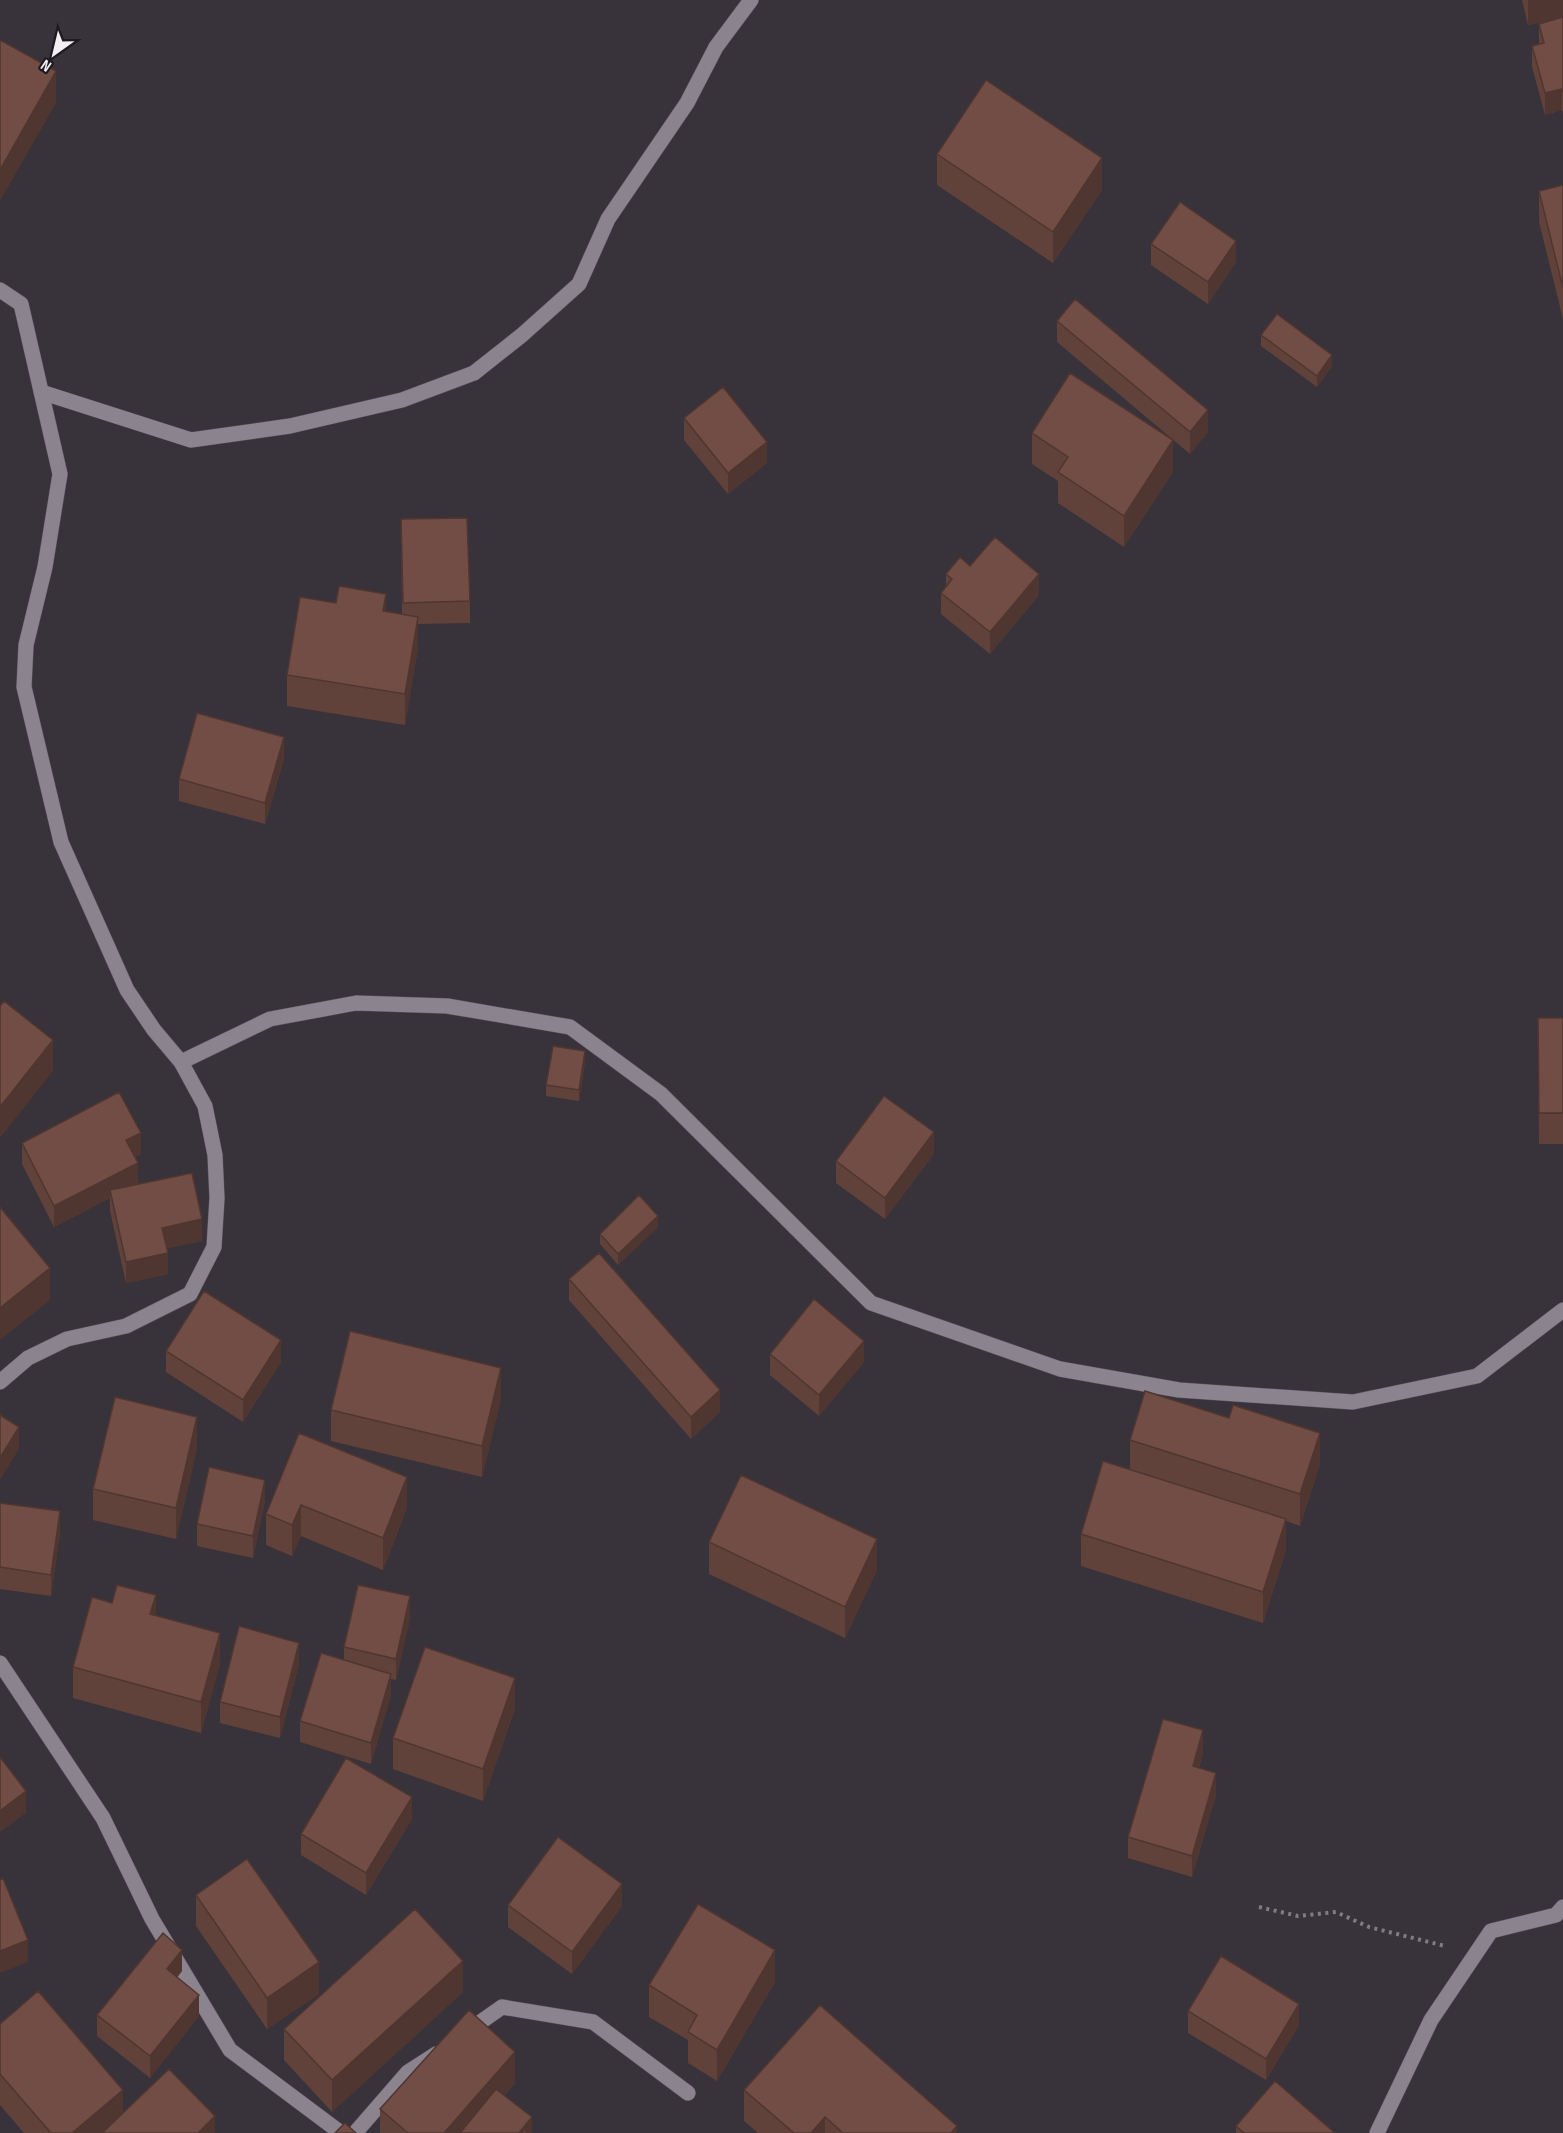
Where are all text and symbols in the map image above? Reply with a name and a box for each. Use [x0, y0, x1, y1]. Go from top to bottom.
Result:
north arrow [24, 24, 84, 84]
text: N [38, 55, 55, 75]

